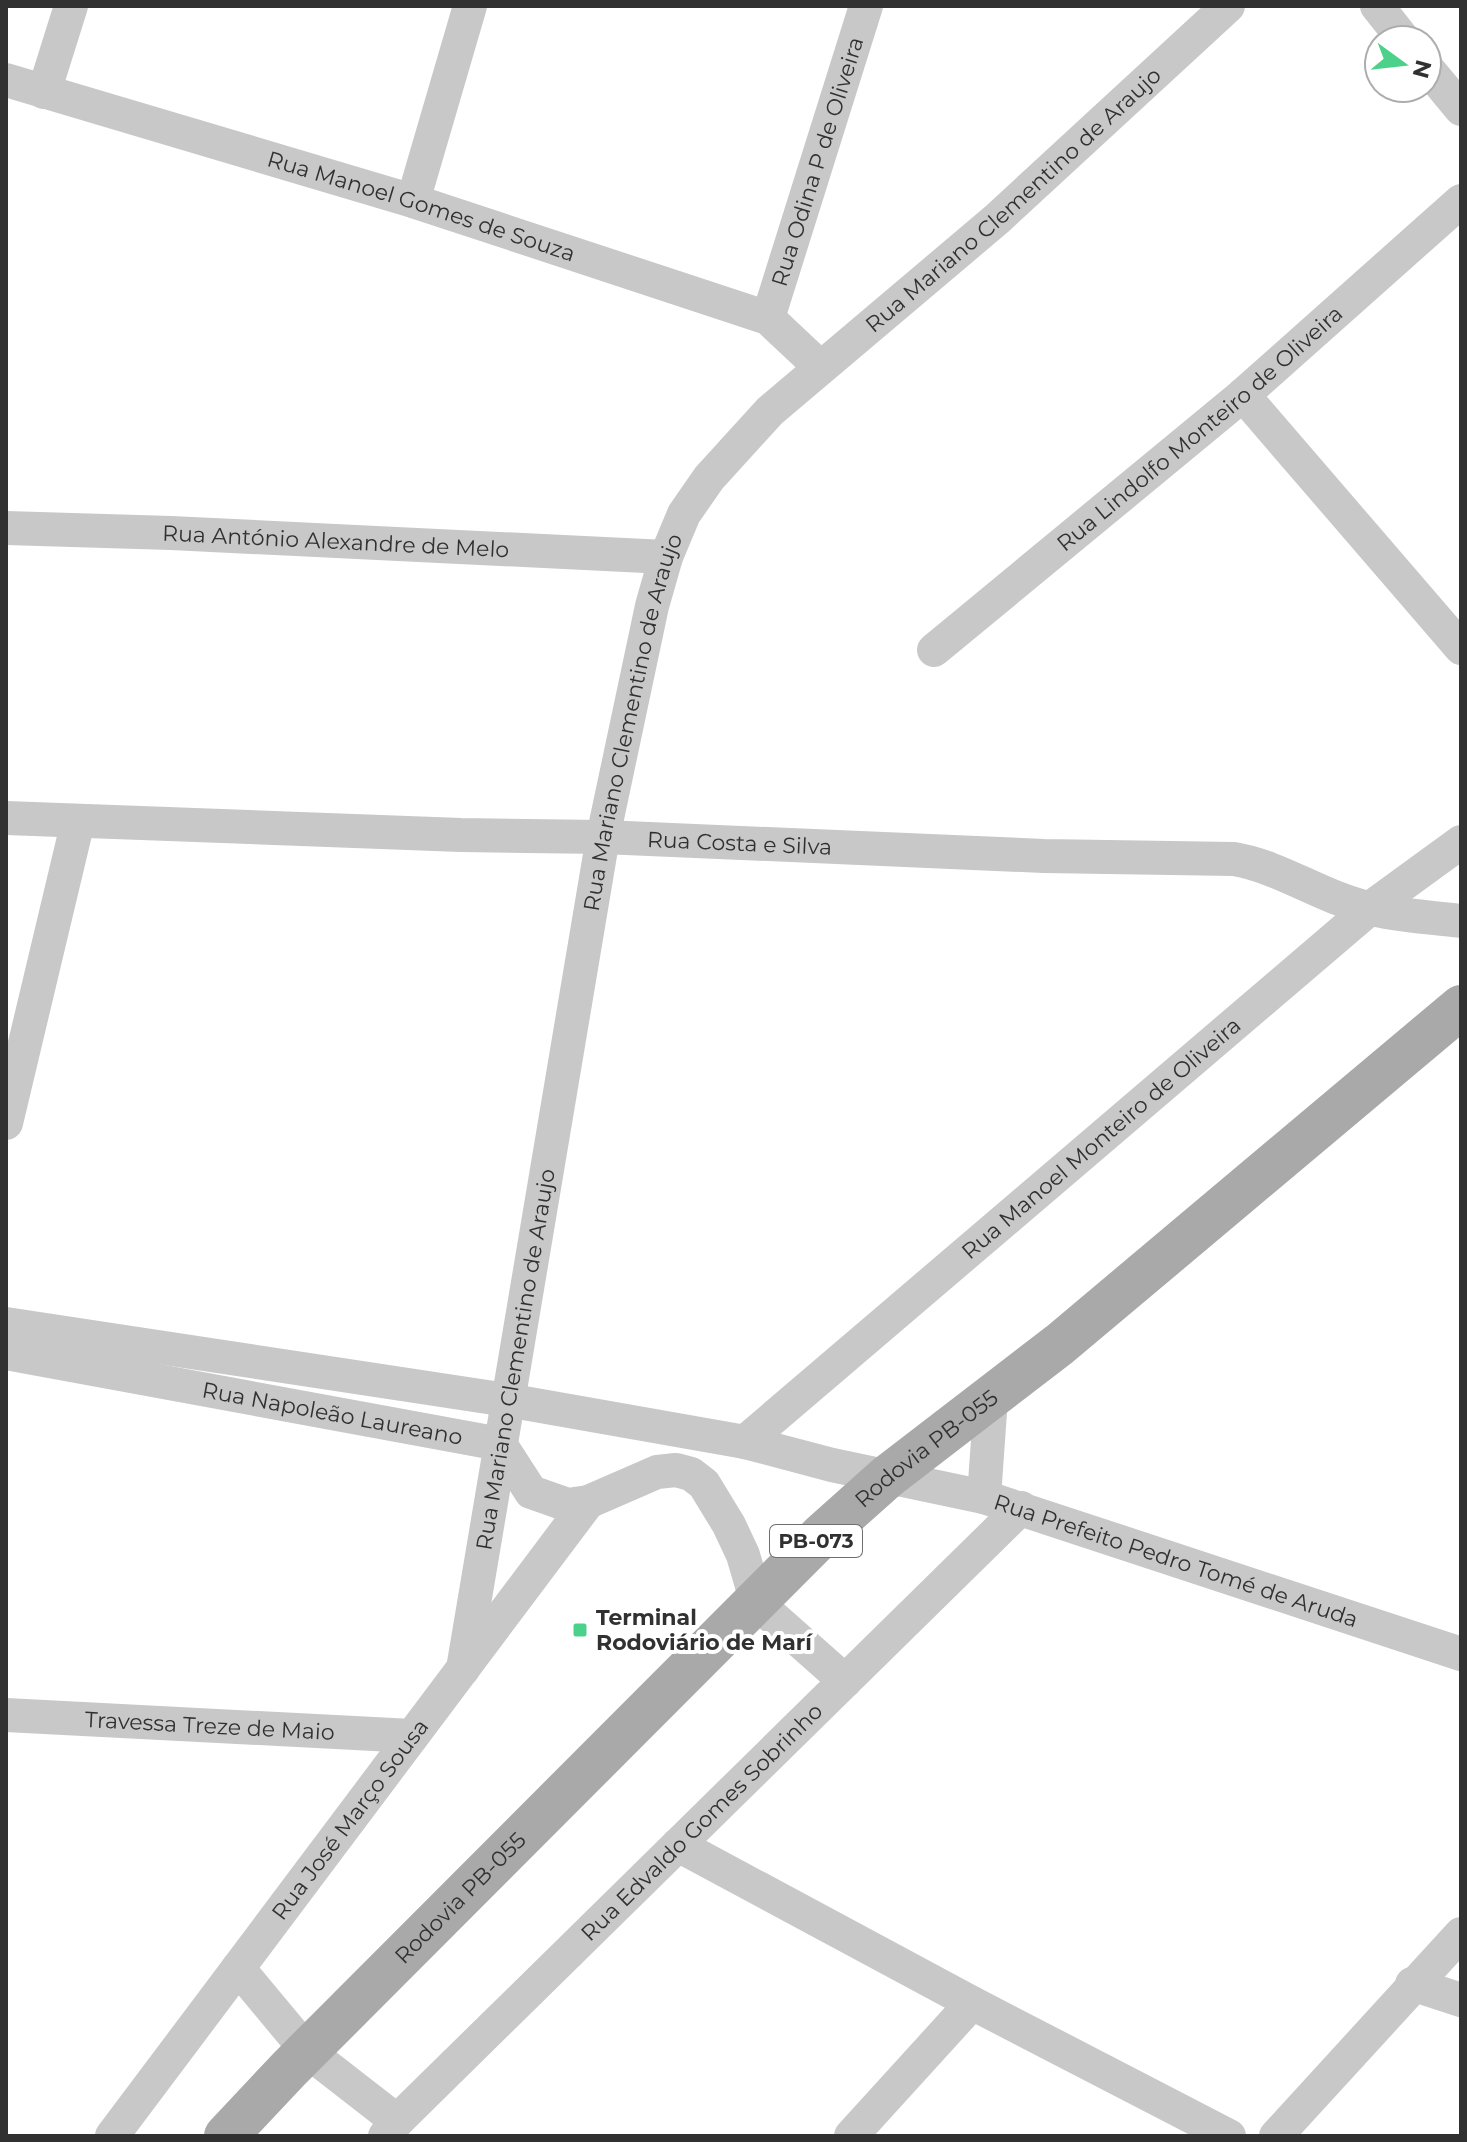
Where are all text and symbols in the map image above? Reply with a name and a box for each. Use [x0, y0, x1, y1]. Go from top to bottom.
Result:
north arrow [1363, 24, 1443, 104]
street label: Rua Odina P de Oliveira [765, 33, 869, 290]
text: N [1406, 57, 1437, 81]
street label: Rua Mariano Clementino de Araujo [860, 61, 1166, 338]
street label: Rua Manoel Gomes de Souza [264, 145, 579, 267]
street label: Rua Lindolfo Monteiro de Oliveira [1051, 299, 1348, 557]
street label: Rua António Alexandre de Melo [162, 519, 510, 563]
street label: Rua Mariano Clementino de Araujo [577, 529, 688, 913]
street label: Rua Costa e Silva [646, 825, 833, 860]
street label: Rua Manoel Monteiro de Oliveira [956, 1011, 1246, 1265]
street label: Rua Mariano Clementino de Araujo [470, 1167, 560, 1552]
street label: Rua Napoleão Laureano [200, 1376, 465, 1450]
street label: Rodovia PB-055 [849, 1383, 1003, 1513]
street label: Rua Prefeito Pedro Tomé de Aruda [991, 1488, 1362, 1633]
road number: PB-073 [770, 1525, 862, 1557]
place label: Terminal Rodoviário de Marí [596, 1604, 813, 1656]
marker: Terminal Rodoviário de Marí [571, 1621, 589, 1639]
street label: Rua Edvaldo Gomes Sobrinho [575, 1697, 828, 1947]
street label: Travessa Treze de Maio [84, 1706, 335, 1745]
street label: Rua José Março Sousa [266, 1714, 434, 1925]
street label: Rodovia PB-055 [389, 1826, 531, 1969]

